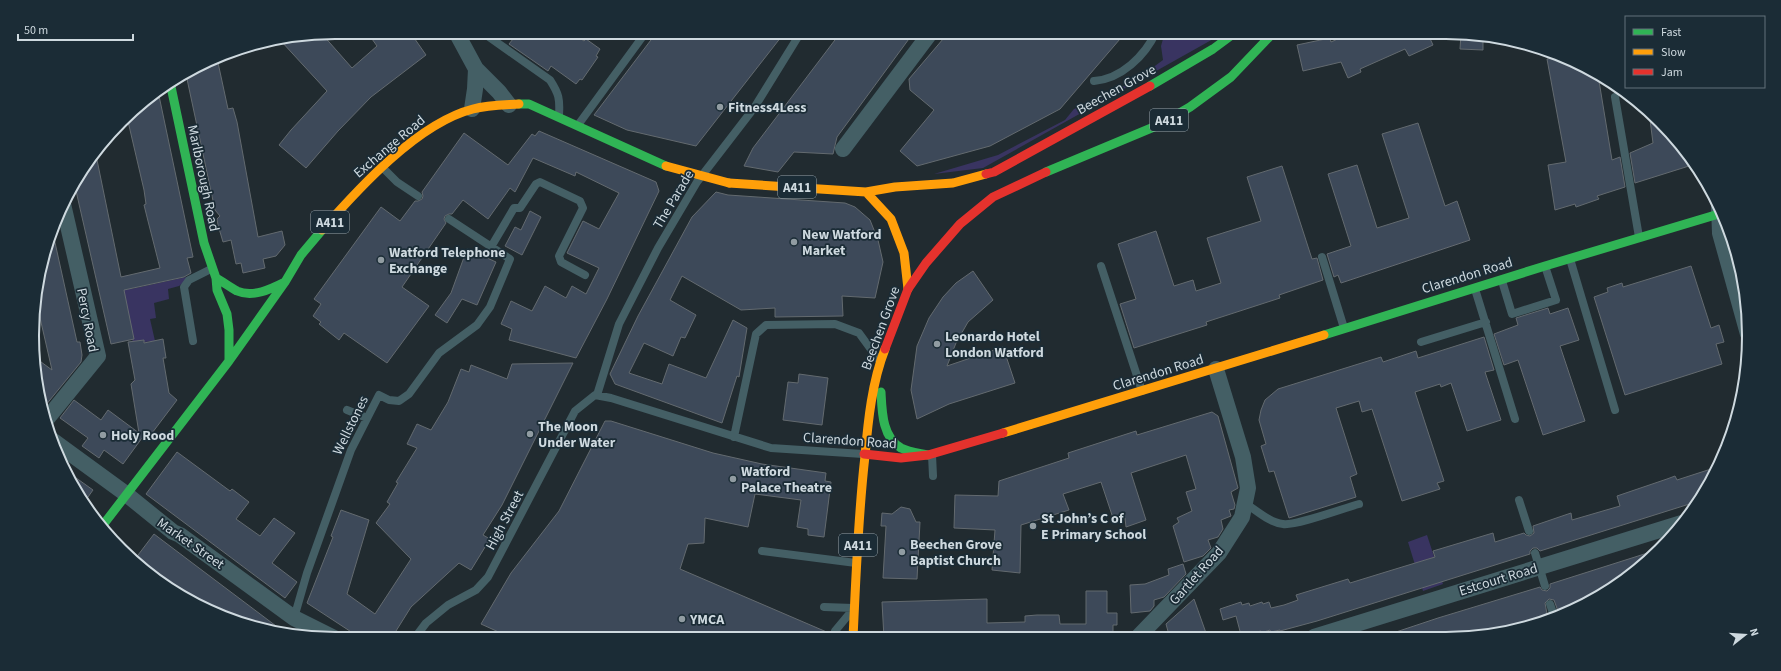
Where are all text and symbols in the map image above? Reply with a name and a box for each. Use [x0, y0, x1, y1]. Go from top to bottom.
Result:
scale bar [18, 16, 133, 42]
legend [1625, 16, 1765, 88]
text: 50 m [24, 22, 48, 39]
text: Fast [1661, 24, 1681, 41]
text: Slow [1661, 44, 1686, 61]
street label: Beechen Grove [1073, 60, 1160, 120]
text: Jam [1661, 64, 1683, 81]
place label: Fitness4Less [728, 98, 806, 118]
marker: Fitness4Less [715, 102, 725, 112]
road number: A411 [1150, 109, 1188, 131]
street label: Exchange Road [349, 111, 430, 183]
street label: Marlborough Road [182, 123, 224, 233]
street label: The Parade [648, 166, 699, 233]
road number: A411 [778, 176, 816, 198]
road number: A411 [311, 211, 349, 233]
place label: New Watford Market [802, 225, 881, 261]
marker: New Watford Market [789, 237, 799, 247]
place label: Watford Telephone Exchange [389, 243, 505, 279]
street label: Clarendon Road [1420, 253, 1515, 299]
marker: Watford Telephone Exchange [376, 255, 386, 265]
street label: Beechen Grove [857, 284, 905, 373]
street label: Percy Road [71, 286, 103, 354]
place label: Leonardo Hotel London Watford [945, 327, 1044, 363]
marker: Leonardo Hotel London Watford [932, 339, 942, 349]
street label: Clarendon Road [1111, 350, 1206, 396]
street label: Wellstones [328, 393, 374, 458]
place label: The Moon Under Water [538, 417, 616, 453]
place label: Holy Rood [111, 426, 174, 446]
street label: Clarendon Road [802, 428, 897, 454]
marker: The Moon Under Water [525, 429, 535, 439]
marker: Holy Rood [98, 430, 108, 440]
place label: Watford Palace Theatre [741, 462, 832, 498]
marker: Watford Palace Theatre [728, 474, 738, 484]
street label: High Street [481, 487, 529, 554]
place label: St John’s C of E Primary School [1041, 509, 1146, 545]
street label: Market Street [153, 513, 228, 575]
marker: St John’s C of E Primary School [1028, 521, 1038, 531]
road number: A411 [839, 534, 877, 556]
place label: Beechen Grove Baptist Church [910, 535, 1002, 571]
street label: Gartlet Road [1165, 542, 1229, 610]
marker: Beechen Grove Baptist Church [897, 547, 907, 557]
street label: Estcourt Road [1457, 559, 1540, 601]
place label: YMCA [689, 610, 725, 630]
marker: YMCA [677, 614, 687, 624]
north arrow [1725, 615, 1765, 655]
text: N [1746, 627, 1762, 638]

